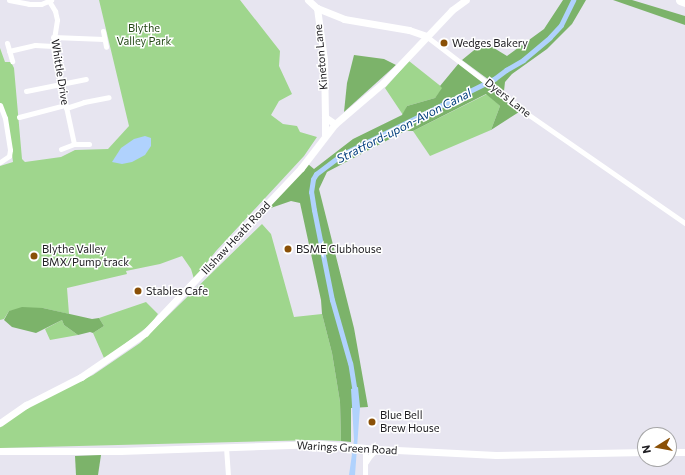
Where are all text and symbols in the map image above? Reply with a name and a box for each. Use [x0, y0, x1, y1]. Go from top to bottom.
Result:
park label: Blythe Valley Park [117, 22, 171, 48]
street label: Kineton Lane [312, 24, 330, 90]
place label: Wedges Bakery [452, 36, 528, 50]
street label: Whittle Drive [48, 38, 72, 106]
marker: Wedges Bakery [439, 38, 449, 48]
street label: Dyers Lane [482, 76, 534, 120]
water label: Stratford-upon-Avon Canal [334, 86, 474, 166]
street label: Illshaw Heath Road [199, 199, 273, 277]
place label: BSME Clubhouse [296, 242, 382, 256]
place label: Blythe Valley BMX/Pump track [42, 243, 129, 269]
marker: BSME Clubhouse [283, 244, 293, 254]
marker: Blythe Valley BMX/Pump track [29, 251, 39, 261]
place label: Stables Cafe [146, 284, 208, 298]
marker: Stables Cafe [133, 286, 143, 296]
place label: Blue Bell Brew House [380, 409, 440, 435]
marker: Blue Bell Brew House [367, 417, 377, 427]
north arrow [637, 427, 677, 467]
street label: Warings Green Road [296, 439, 398, 457]
text: N [639, 444, 653, 454]

